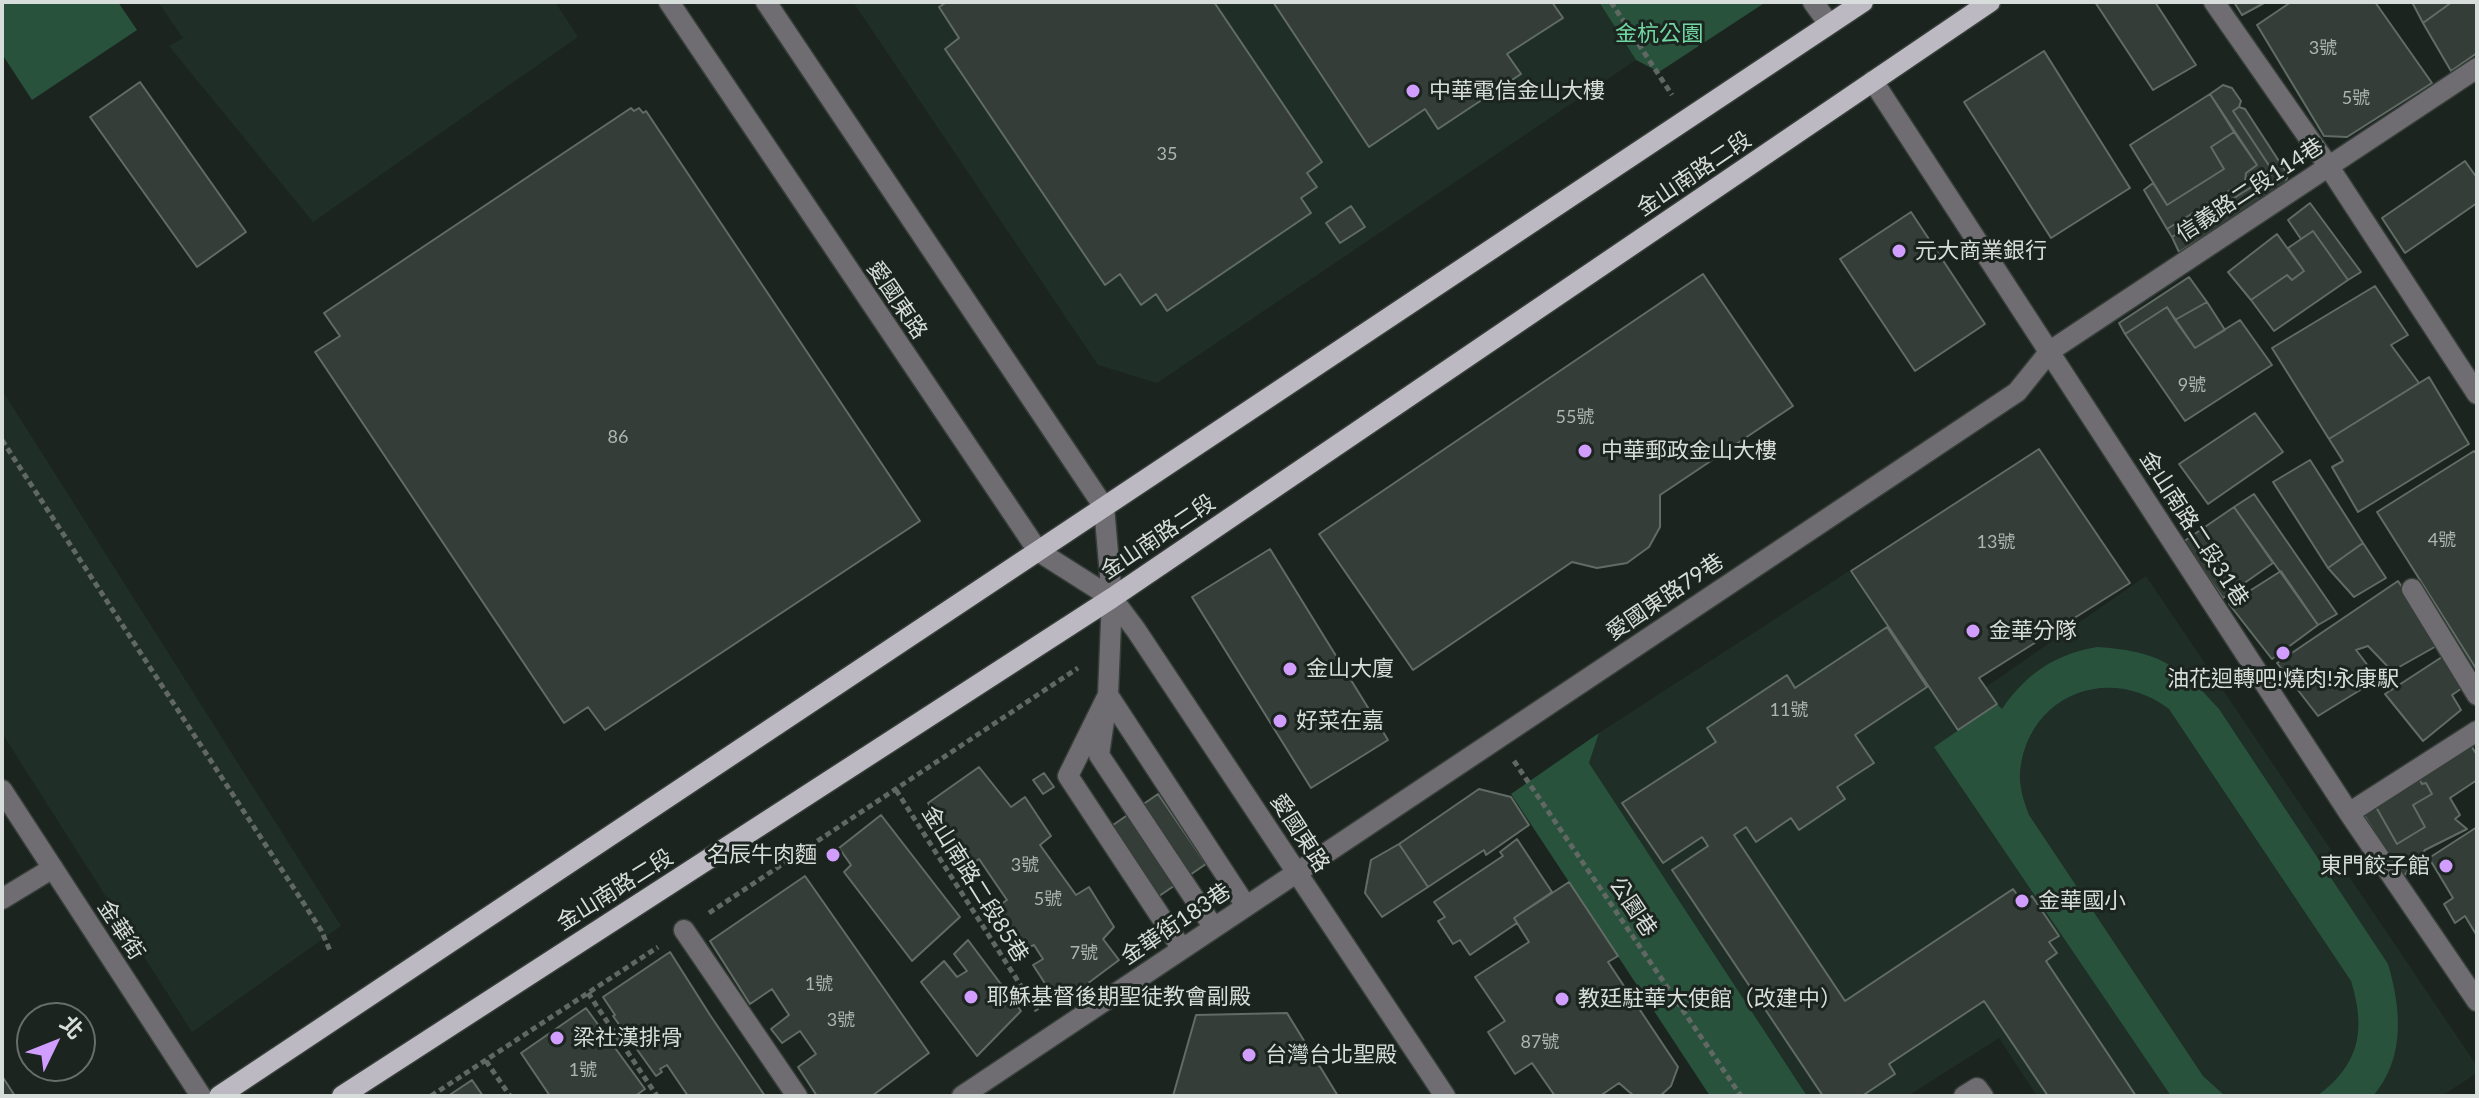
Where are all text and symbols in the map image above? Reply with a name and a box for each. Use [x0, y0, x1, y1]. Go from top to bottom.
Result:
park label: 金杭公園 [1615, 21, 1703, 47]
house number: 3號 [2309, 37, 2337, 59]
place label: 中華電信金山大樓 [1429, 78, 1605, 104]
marker: 中華電信金山大樓 [1404, 82, 1422, 100]
house number: 5號 [2342, 87, 2370, 109]
street label: 金山南路二段 [1632, 126, 1756, 222]
street label: 信義路二段114巷 [2171, 133, 2329, 247]
house number: 35 [1157, 143, 1177, 165]
place label: 元大商業銀行 [1915, 238, 2047, 264]
marker: 元大商業銀行 [1890, 242, 1908, 260]
street label: 愛國東路 [861, 256, 933, 344]
house number: 9號 [2178, 374, 2206, 396]
house number: 55號 [1556, 406, 1594, 428]
house number: 86 [608, 426, 628, 448]
place label: 中華郵政金山大樓 [1601, 438, 1777, 464]
marker: 中華郵政金山大樓 [1576, 442, 1594, 460]
street label: 金山南路二段31巷 [2134, 447, 2254, 611]
street label: 金山南路二段 [1096, 489, 1220, 585]
house number: 4號 [2428, 529, 2456, 551]
house number: 13號 [1977, 531, 2015, 553]
street label: 愛國東路79巷 [1601, 548, 1729, 646]
place label: 金華分隊 [1989, 618, 2077, 644]
marker: 金華分隊 [1964, 622, 1982, 640]
marker: 油花迴轉吧!燒肉!永康駅 [2274, 644, 2292, 662]
place label: 金山大廈 [1306, 656, 1394, 682]
marker: 金山大廈 [1281, 660, 1299, 678]
place label: 油花迴轉吧!燒肉!永康駅 [2167, 666, 2399, 692]
house number: 11號 [1770, 699, 1808, 721]
place label: 好菜在嘉 [1296, 708, 1384, 734]
marker: 好菜在嘉 [1271, 712, 1289, 730]
street label: 愛國東路 [1265, 789, 1335, 877]
street label: 金山南路二段85巷 [916, 801, 1034, 967]
place label: 名辰牛肉麵 [707, 842, 817, 868]
street label: 金山南路二段 [552, 844, 678, 936]
marker: 名辰牛肉麵 [824, 846, 842, 864]
place label: 東門餃子館 [2320, 853, 2430, 879]
house number: 3號 [1011, 854, 1039, 876]
marker: 東門餃子館 [2437, 857, 2455, 875]
street label: 公園巷 [1604, 872, 1662, 942]
street label: 金華街183巷 [1116, 878, 1236, 970]
house number: 5號 [1034, 888, 1062, 910]
place label: 金華國小 [2038, 888, 2126, 914]
marker: 金華國小 [2013, 892, 2031, 910]
street label: 金華街 [92, 895, 150, 965]
house number: 7號 [1070, 942, 1098, 964]
house number: 1號 [805, 973, 833, 995]
place label: 耶穌基督後期聖徒教會副殿 [987, 984, 1251, 1010]
place label: 教廷駐華大使館（改建中） [1578, 986, 1842, 1012]
marker: 耶穌基督後期聖徒教會副殿 [962, 988, 980, 1006]
marker: 教廷駐華大使館（改建中） [1553, 990, 1571, 1008]
north arrow [16, 1002, 96, 1082]
text: 北 [55, 1009, 90, 1044]
house number: 3號 [827, 1009, 855, 1031]
place label: 梁社漢排骨 [573, 1025, 683, 1051]
marker: 梁社漢排骨 [548, 1029, 566, 1047]
house number: 87號 [1521, 1031, 1559, 1053]
place label: 台灣台北聖殿 [1265, 1042, 1397, 1068]
marker: 台灣台北聖殿 [1240, 1046, 1258, 1064]
house number: 1號 [569, 1059, 597, 1081]

